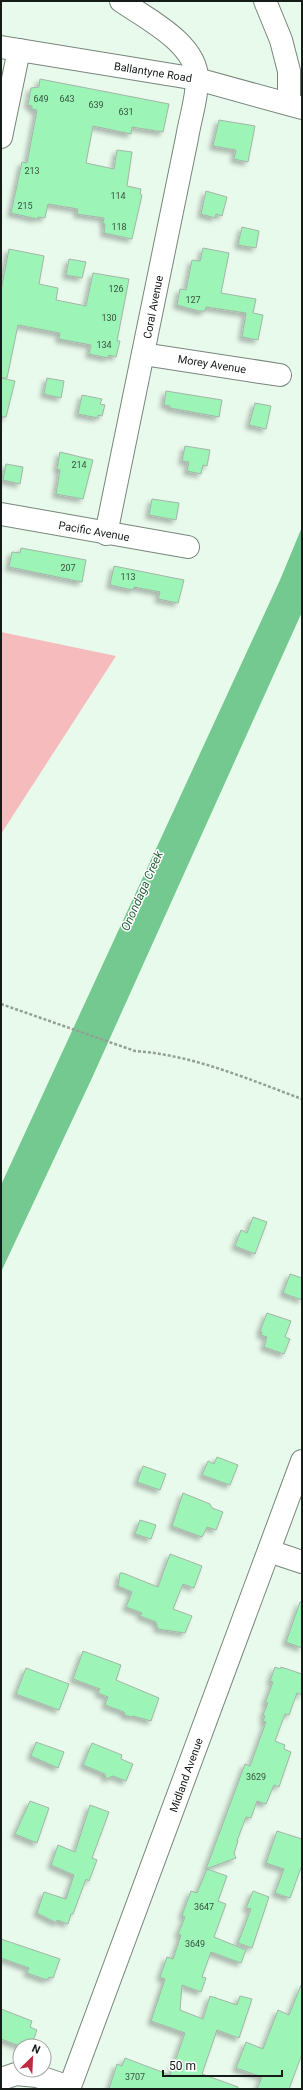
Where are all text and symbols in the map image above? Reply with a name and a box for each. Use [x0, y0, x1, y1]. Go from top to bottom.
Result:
street label: Ballantyne Road [113, 60, 193, 85]
house number: 649 [33, 94, 49, 104]
house number: 643 [59, 94, 75, 104]
house number: 639 [88, 100, 104, 110]
house number: 631 [118, 107, 134, 117]
house number: 213 [24, 166, 40, 176]
house number: 114 [110, 191, 126, 201]
house number: 215 [17, 201, 33, 211]
house number: 118 [111, 222, 127, 232]
street label: Coral Avenue [141, 274, 166, 340]
house number: 126 [108, 284, 124, 294]
house number: 127 [185, 295, 201, 305]
house number: 130 [101, 313, 117, 323]
house number: 134 [96, 340, 112, 350]
street label: Morey Avenue [177, 353, 247, 376]
house number: 214 [71, 460, 87, 470]
street label: Pacific Avenue [57, 519, 131, 544]
house number: 207 [60, 563, 76, 573]
house number: 113 [120, 572, 136, 582]
water label: Onondaga Creek [118, 848, 166, 933]
street label: Midland Avenue [167, 1736, 206, 1814]
house number: 3629 [246, 1772, 266, 1782]
house number: 3647 [194, 1902, 214, 1912]
house number: 3649 [185, 1939, 205, 1949]
north arrow [12, 2038, 52, 2078]
text: N [30, 2042, 42, 2057]
scale bar [163, 2052, 282, 2078]
text: 50 m [169, 2059, 196, 2073]
house number: 3707 [125, 2072, 145, 2082]

